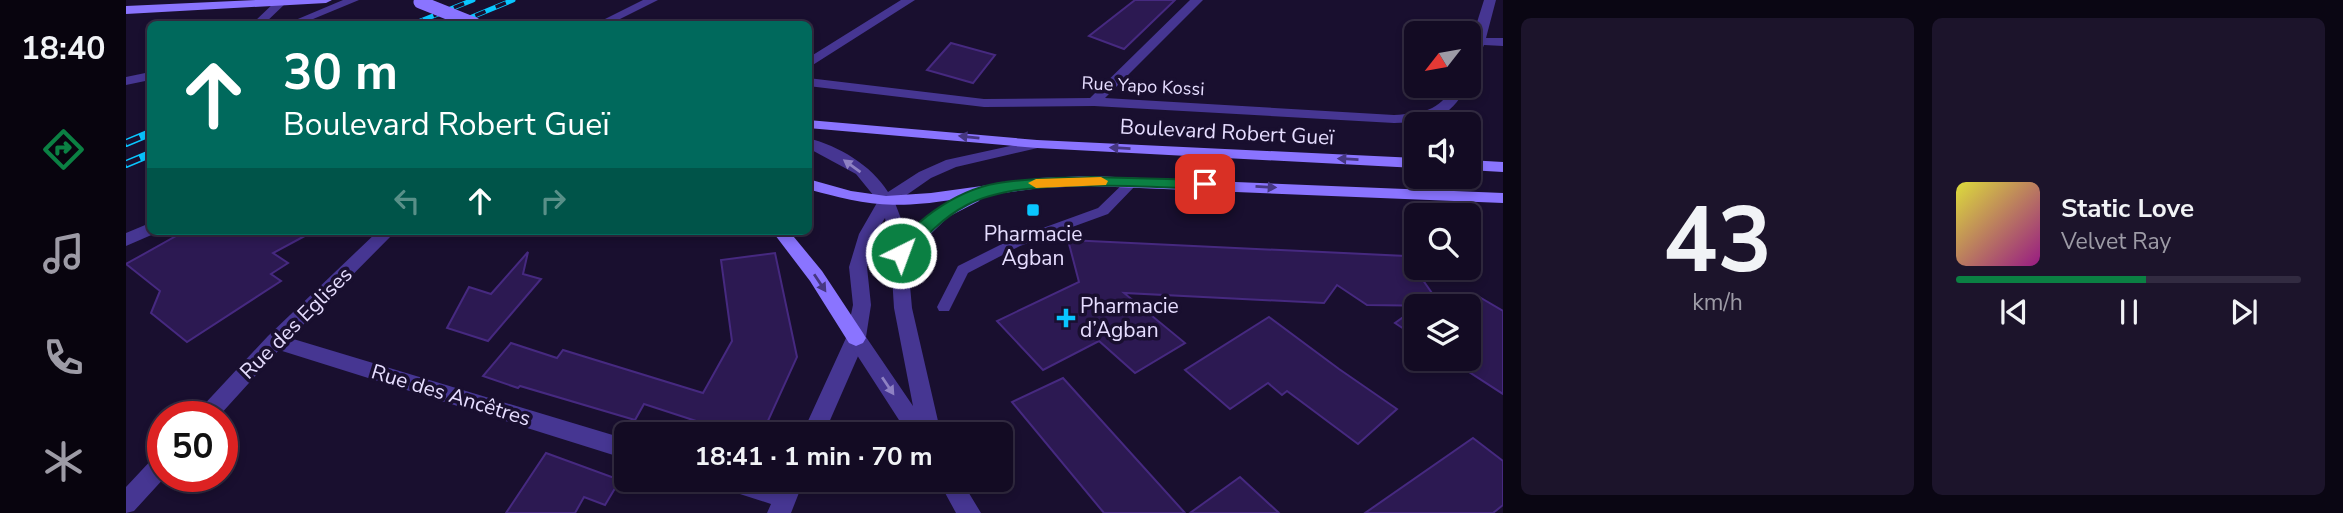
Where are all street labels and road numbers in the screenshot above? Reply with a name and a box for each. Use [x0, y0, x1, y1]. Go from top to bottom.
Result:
street label: Rue Yapo Kossi [1081, 71, 1205, 101]
street label: Boulevard Robert Gueï [1119, 112, 1336, 152]
street label: Rue des Eglises [234, 261, 358, 385]
street label: Rue des Ancêtres [368, 357, 534, 433]

